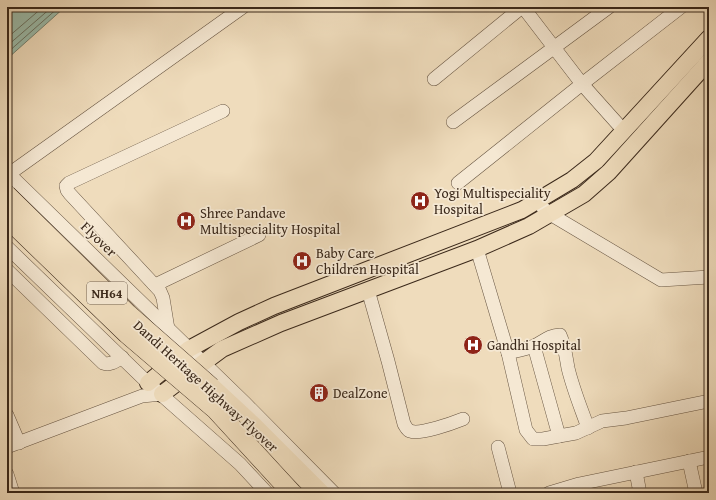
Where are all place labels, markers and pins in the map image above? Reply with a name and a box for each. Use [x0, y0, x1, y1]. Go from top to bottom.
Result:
place label: Yogi Multispeciality Hospital [434, 183, 551, 219]
hospital icon: Yogi Multispeciality Hospital [409, 190, 431, 212]
place label: Shree Pandave Multispeciality Hospital [200, 203, 340, 239]
hospital icon: Shree Pandave Multispeciality Hospital [175, 210, 197, 232]
place label: Baby Care Children Hospital [316, 243, 419, 279]
hospital icon: Baby Care Children Hospital [291, 250, 313, 272]
hospital icon: Gandhi Hospital [462, 334, 484, 356]
place label: Gandhi Hospital [487, 335, 581, 355]
building icon: DealZone [308, 382, 330, 404]
place label: DealZone [333, 383, 388, 403]

